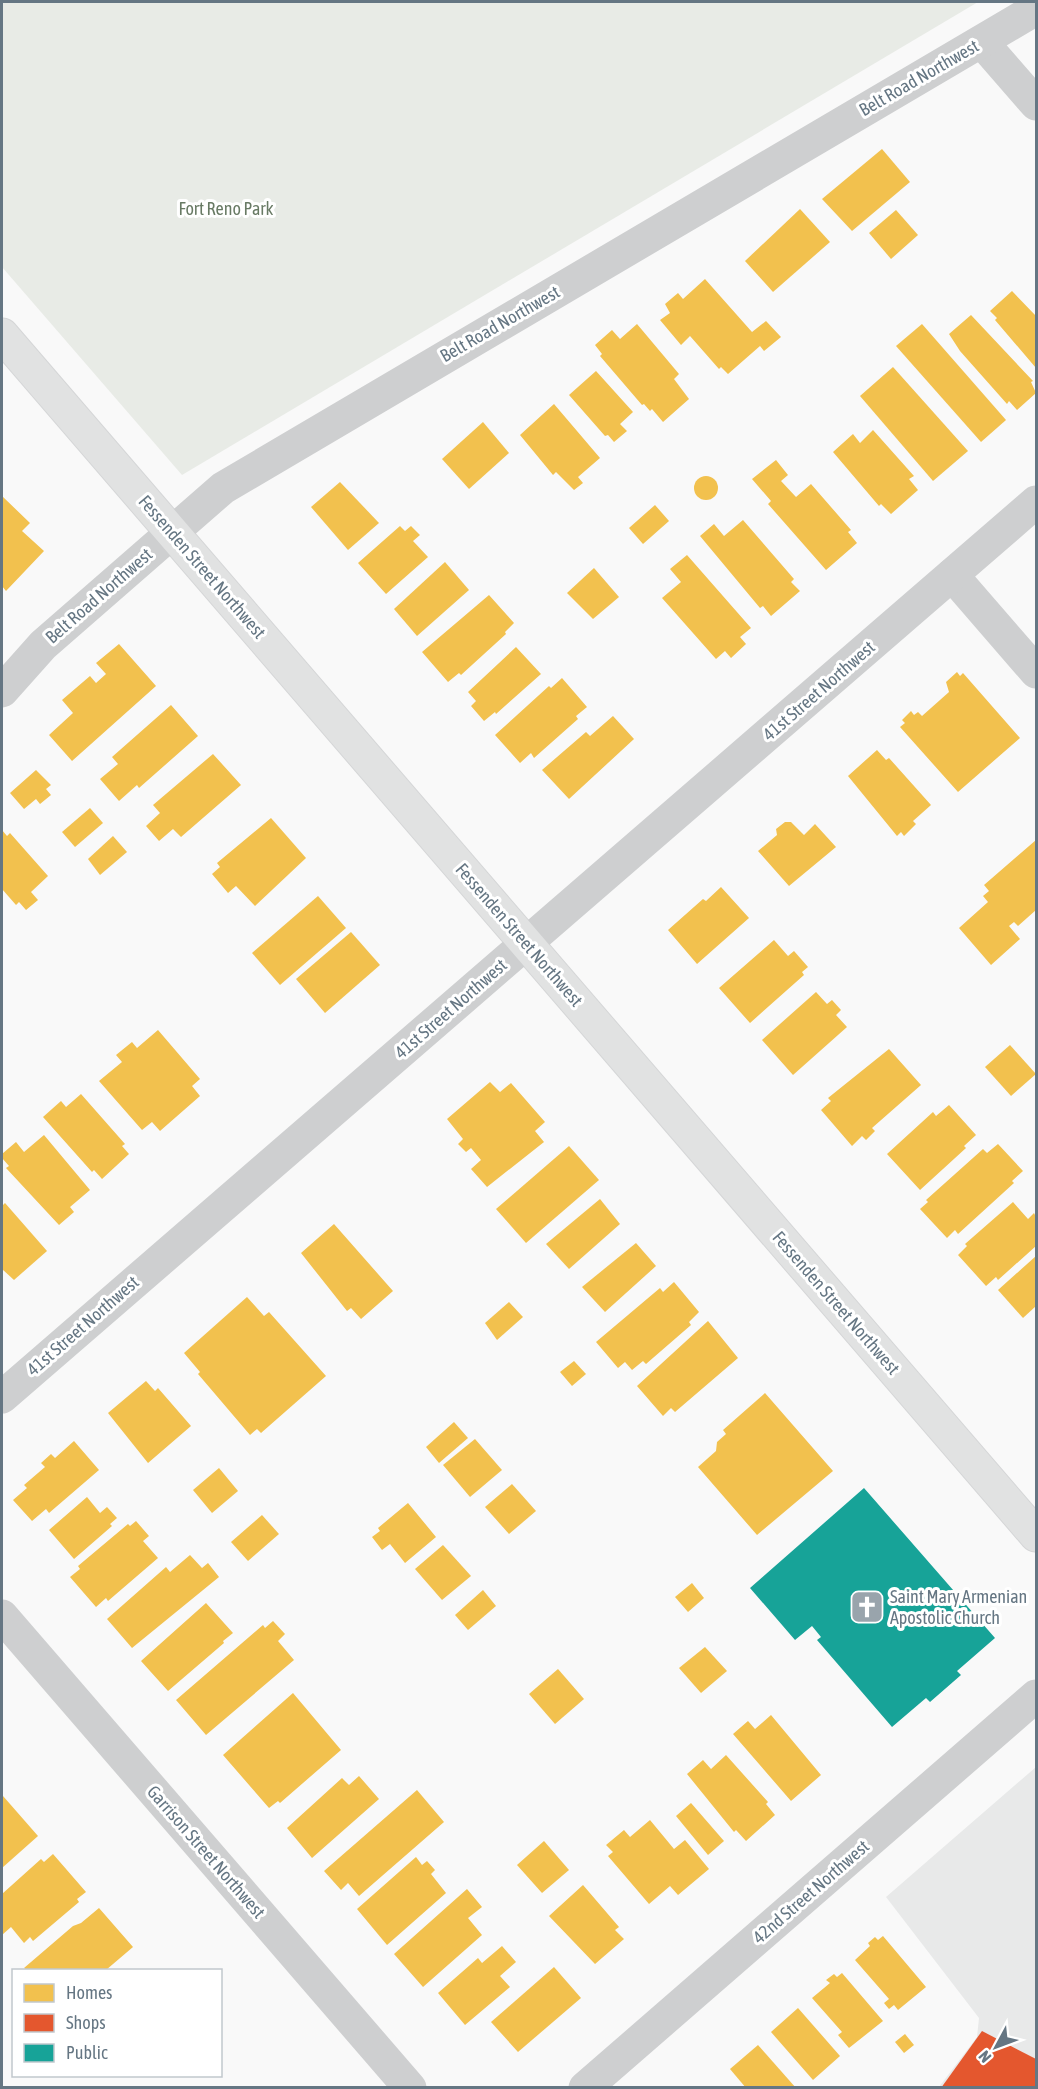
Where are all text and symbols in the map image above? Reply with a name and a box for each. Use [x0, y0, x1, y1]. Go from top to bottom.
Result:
street label: Belt Road Northwest [855, 35, 982, 120]
park label: Fort Reno Park [178, 198, 274, 219]
street label: Belt Road Northwest [436, 281, 563, 366]
street label: Fessenden Street Northwest [134, 491, 270, 643]
street label: Belt Road Northwest [41, 544, 156, 648]
street label: 41st Street Northwest [758, 636, 879, 745]
street label: Fessenden Street Northwest [451, 859, 587, 1011]
street label: 41st Street Northwest [390, 954, 511, 1063]
street label: Fessenden Street Northwest [768, 1227, 904, 1379]
street label: 41st Street Northwest [22, 1271, 143, 1380]
place label: Saint Mary Armenian Apostolic Church [890, 1586, 1027, 1628]
church icon: Saint Mary Armenian Apostolic Church [849, 1589, 885, 1625]
street label: Garrison Street Northwest [143, 1781, 270, 1922]
street label: 42nd Street Northwest [748, 1835, 873, 1948]
legend [12, 1969, 222, 2077]
text: Homes [66, 1982, 112, 2003]
text: Shops [66, 2012, 106, 2033]
north arrow [966, 2017, 1026, 2077]
text: Public [66, 2042, 108, 2063]
text: N [975, 2047, 995, 2066]

